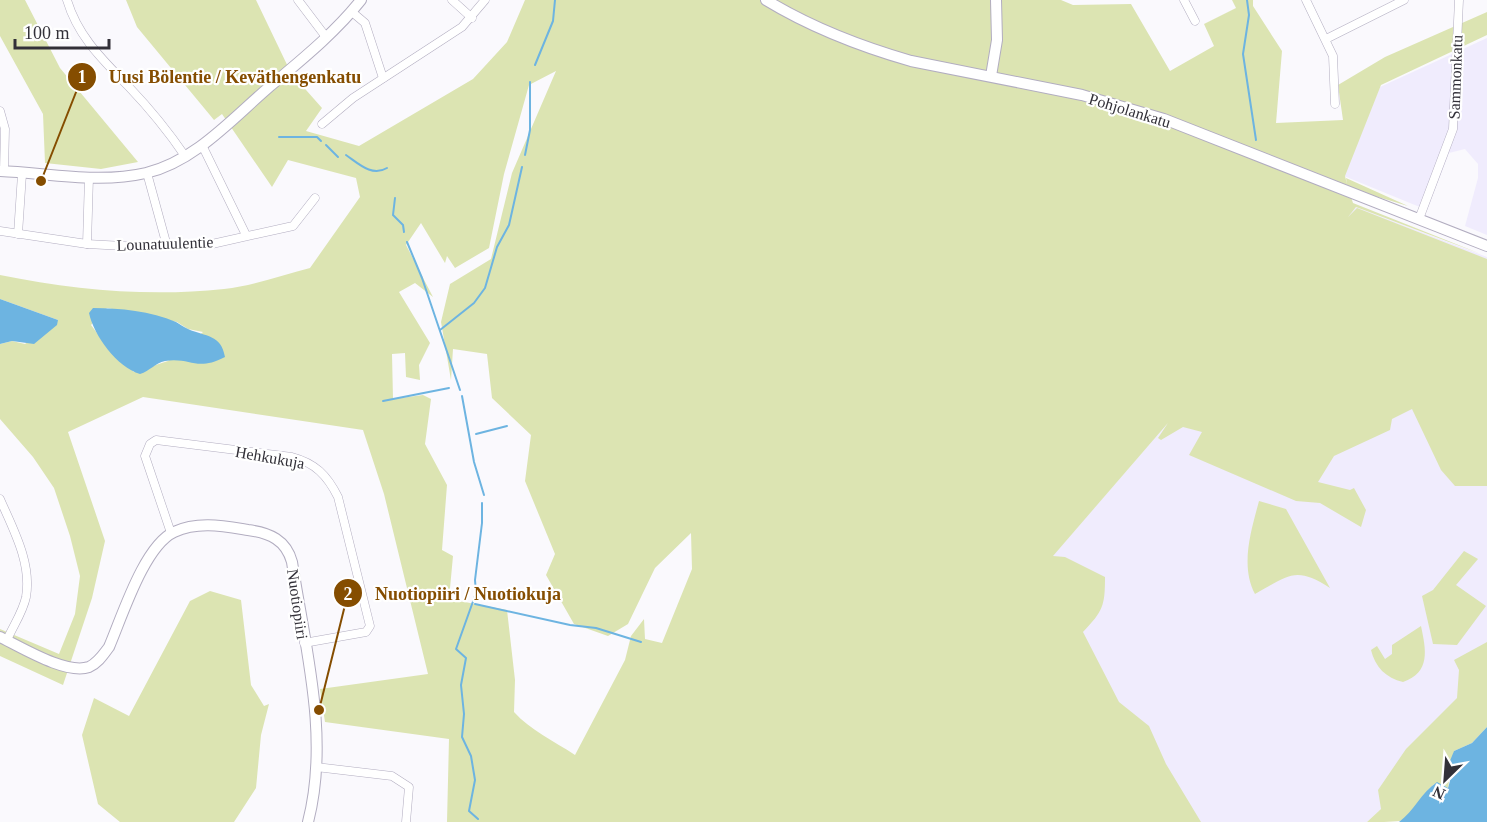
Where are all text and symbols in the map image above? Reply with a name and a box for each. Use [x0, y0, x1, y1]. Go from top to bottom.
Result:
scale bar [15, 12, 110, 50]
text: 100 m [24, 23, 70, 43]
street label: Sammonkatu [1446, 35, 1465, 120]
callout: Uusi Bölentie / Keväthengenkatu [67, 59, 374, 95]
text: 1 [78, 67, 87, 87]
text: Uusi Bölentie / Keväthengenkatu [109, 67, 361, 87]
street label: Pohjolankatu [1087, 90, 1173, 132]
street label: Lounatuulentie [116, 233, 214, 254]
street label: Hehkukuja [234, 443, 306, 473]
street label: Nuotiopiiri [283, 568, 311, 641]
callout: Nuotiopiiri / Nuotiokuja [333, 575, 573, 611]
text: 2 [344, 584, 353, 604]
text: Nuotiopiiri / Nuotiokuja [375, 584, 561, 604]
north arrow [1415, 750, 1475, 810]
text: N [1430, 783, 1448, 803]

